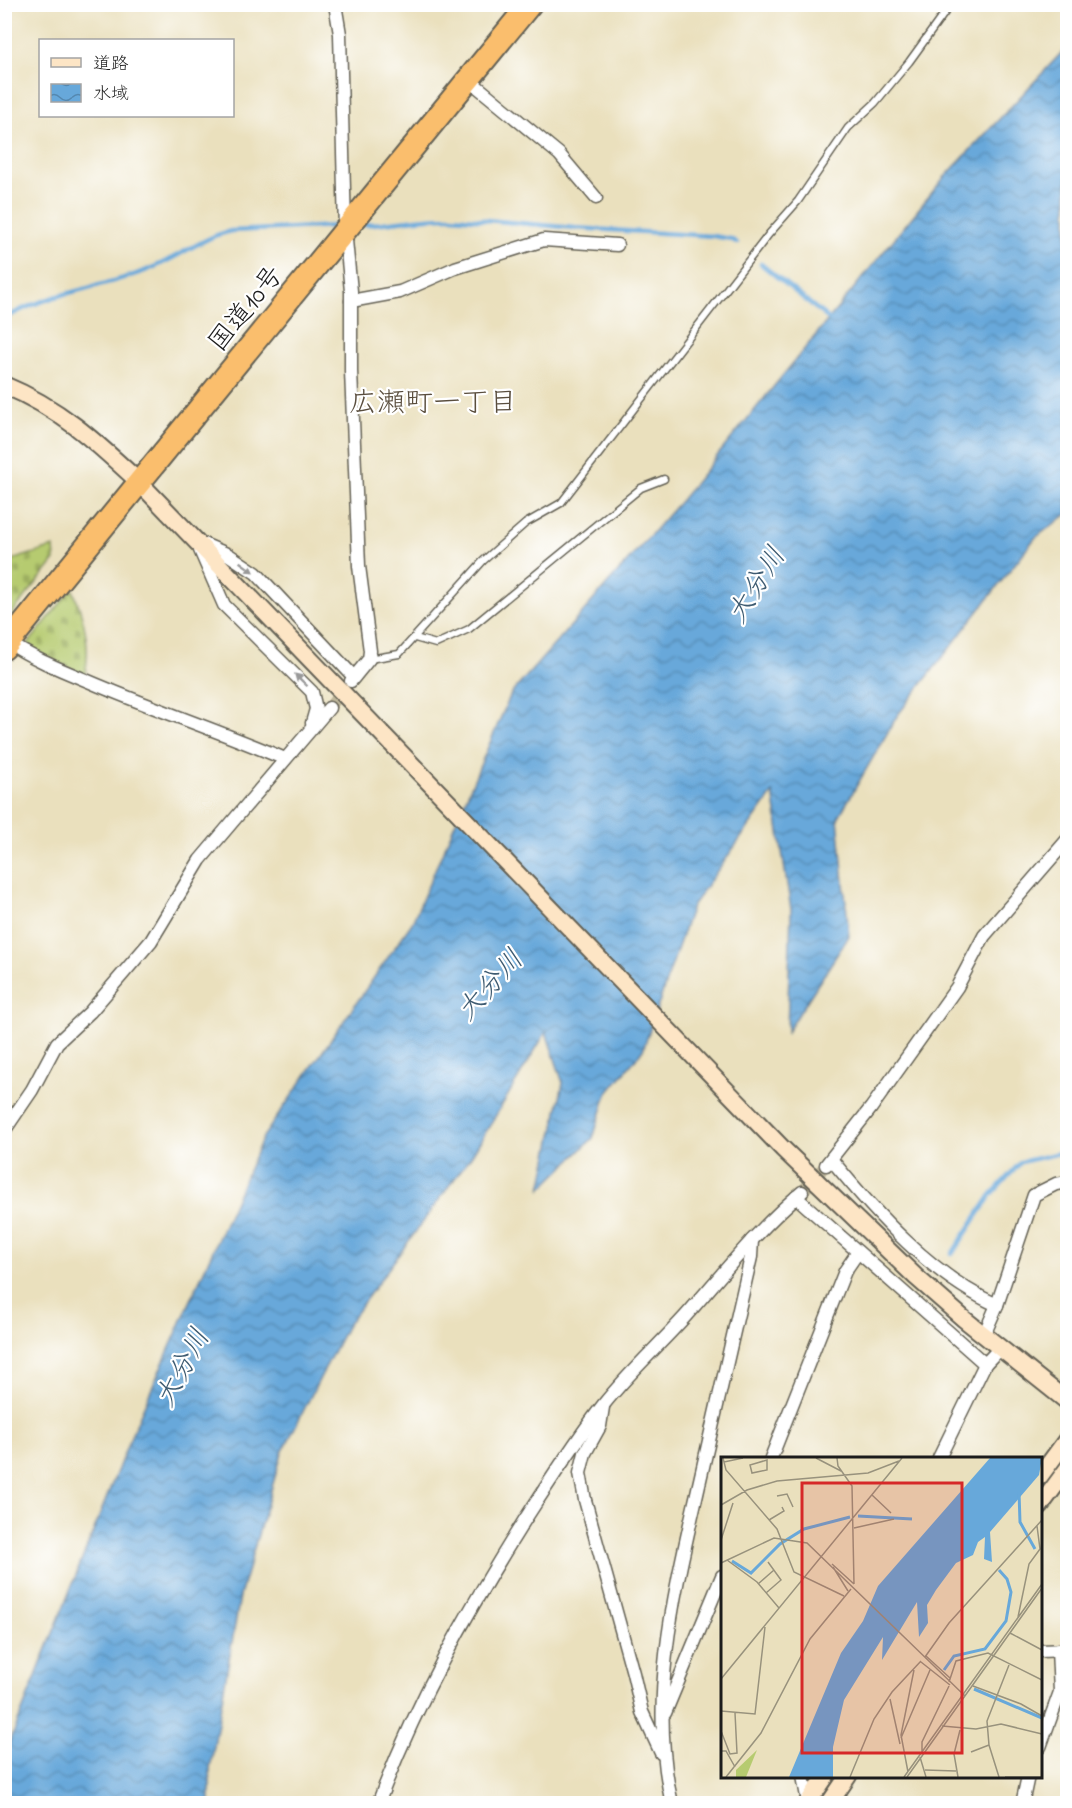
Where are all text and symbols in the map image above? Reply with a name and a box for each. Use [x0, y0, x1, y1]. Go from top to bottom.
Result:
legend [39, 39, 234, 117]
text: 道路 [93, 52, 129, 78]
text: 水域 [93, 82, 129, 108]
street label: 国道10号 [200, 258, 294, 361]
district label: 広瀬町一丁目 [349, 384, 517, 425]
water label: 大分川 [718, 539, 798, 632]
one-way arrow [238, 561, 254, 573]
one-way arrow [295, 674, 309, 688]
water label: 大分川 [448, 941, 535, 1031]
water label: 大分川 [146, 1322, 222, 1415]
inset map [721, 1457, 1042, 1778]

